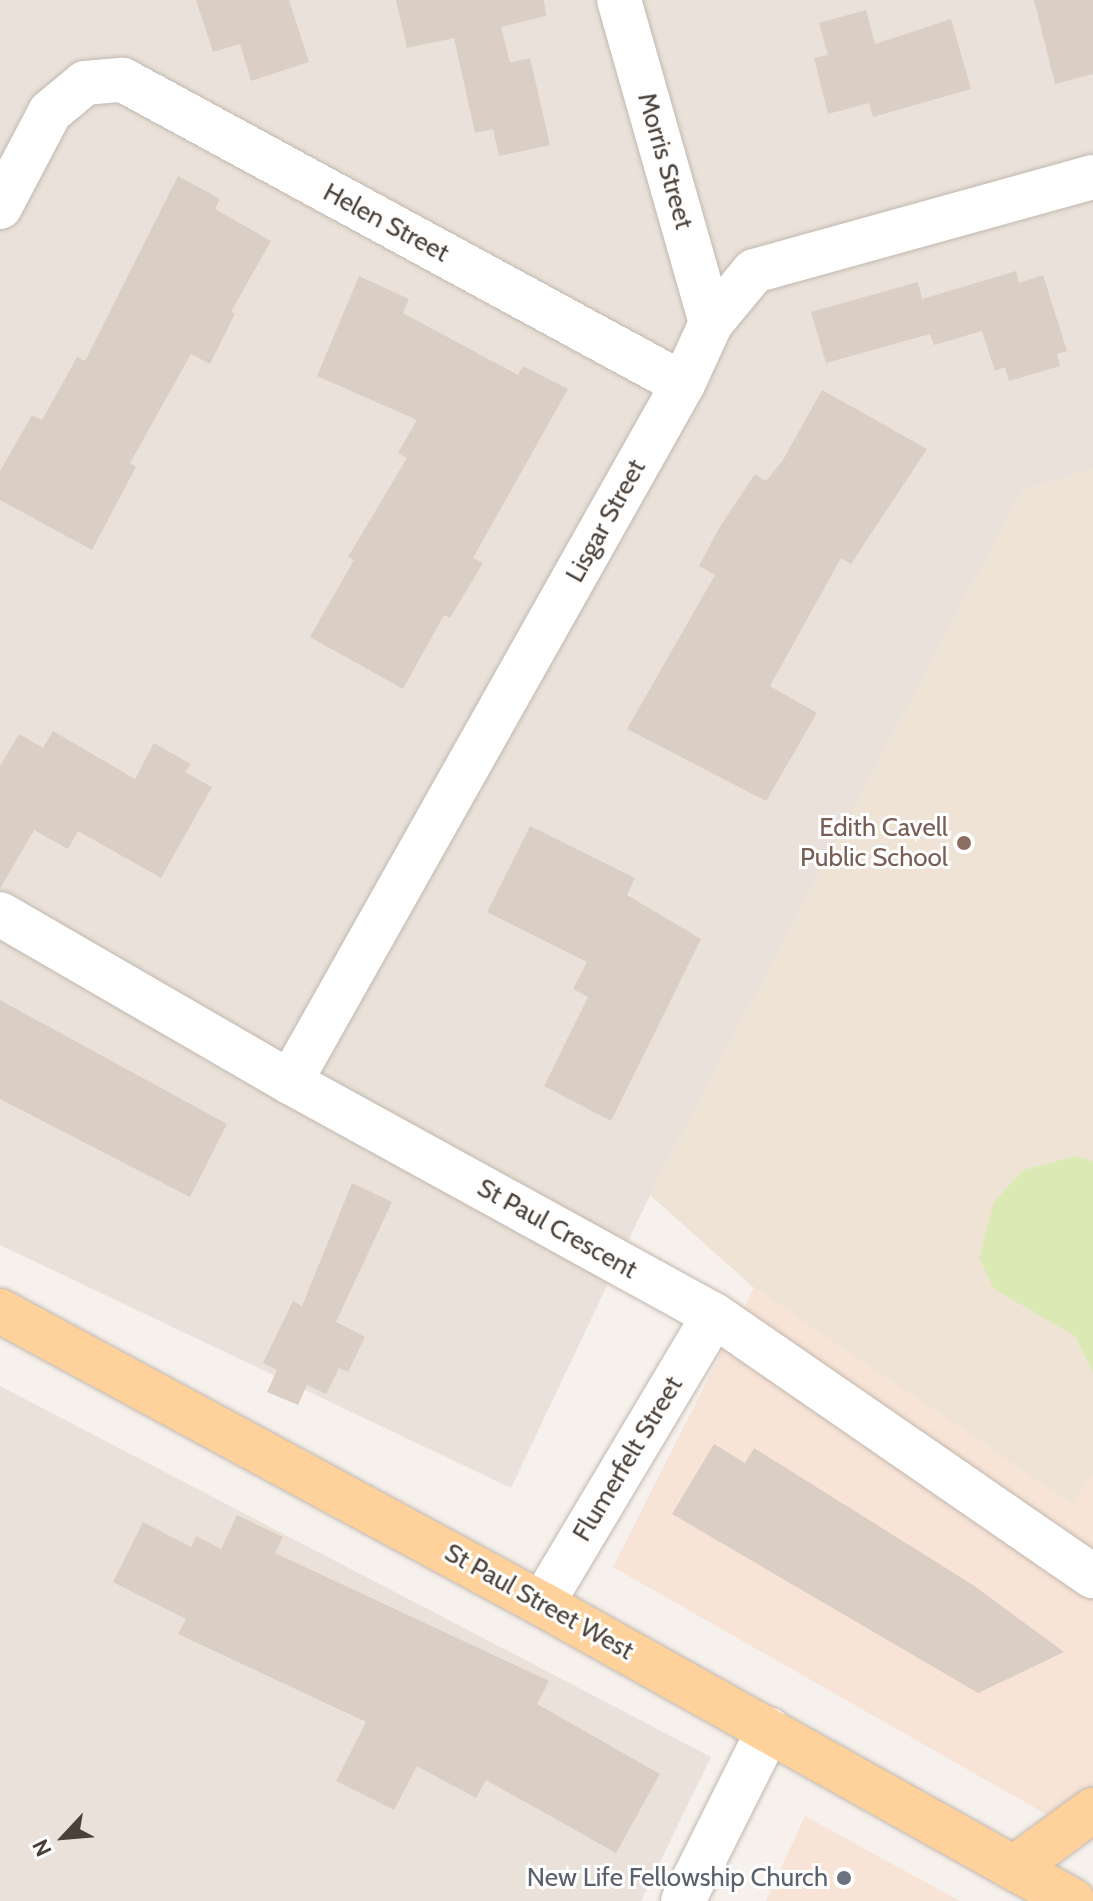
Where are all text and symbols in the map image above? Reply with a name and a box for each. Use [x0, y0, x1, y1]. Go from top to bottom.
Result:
street label: Morris Street [631, 89, 699, 233]
street label: Helen Street [318, 177, 454, 269]
street label: Lisgar Street [559, 454, 653, 588]
place label: Edith Cavell Public School [800, 812, 948, 874]
marker: Edith Cavell Public School [955, 834, 973, 852]
street label: St Paul Crescent [472, 1172, 642, 1286]
street label: Flumerfelt Street [567, 1371, 689, 1547]
street label: St Paul Street West [439, 1537, 639, 1667]
north arrow [24, 1797, 104, 1877]
text: N [26, 1835, 58, 1861]
place label: New Life Fellowship Church [527, 1862, 828, 1894]
marker: New Life Fellowship Church [835, 1869, 853, 1887]

